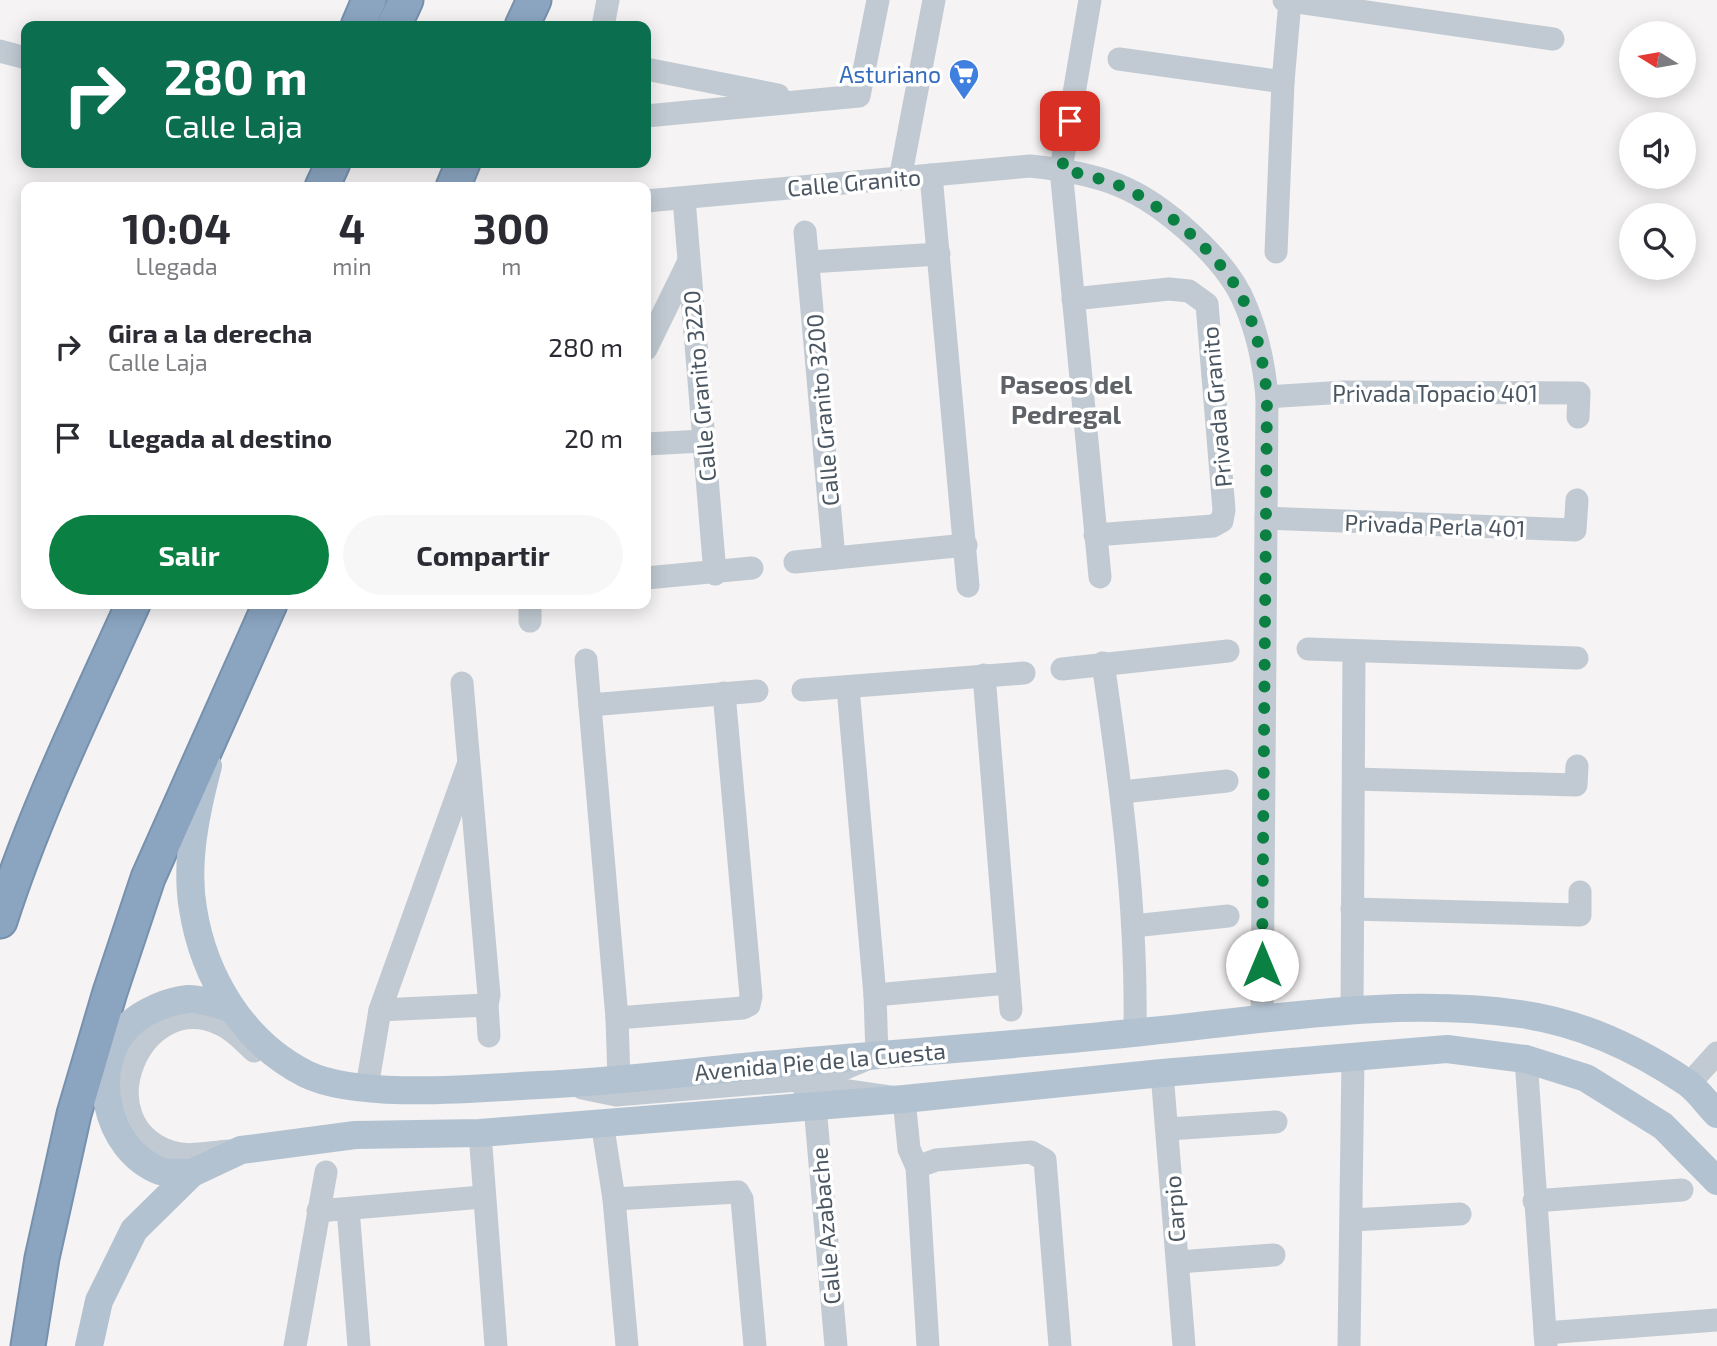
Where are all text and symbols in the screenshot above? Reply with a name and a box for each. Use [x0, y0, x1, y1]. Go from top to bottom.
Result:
north arrow [1619, 21, 1696, 98]
map controls [1619, 21, 1696, 280]
text: 280 m [164, 46, 308, 105]
icon: right [49, 49, 140, 140]
supermarket icon: Asturiano [947, 57, 981, 101]
place label: Asturiano [839, 60, 941, 88]
pin [1040, 91, 1100, 151]
icon: arrive [1051, 102, 1089, 140]
text: Calle Laja [164, 106, 303, 144]
button: sound [1619, 112, 1696, 189]
street label: Calle Granito [786, 162, 922, 202]
text: 10:04 [122, 202, 231, 252]
text: 4 [339, 202, 365, 252]
text: 300 [473, 202, 550, 252]
button: search [1619, 203, 1696, 280]
text: Llegada [136, 252, 218, 280]
text: min [332, 252, 372, 280]
text: m [501, 252, 521, 280]
street label: Calle Granito 3220 [677, 289, 721, 483]
street label: Calle Granito 3200 [800, 313, 844, 507]
text: Gira a la derecha [108, 317, 312, 348]
street label: Privada Granito [1195, 325, 1237, 489]
icon: right [49, 328, 87, 366]
text: 280 m [548, 331, 623, 362]
text: Calle Laja [108, 348, 208, 376]
district label: Paseos del Pedregal [1000, 368, 1133, 429]
street label: Privada Topacio 401 [1332, 379, 1538, 407]
icon: arrive [49, 419, 87, 457]
text: Llegada al destino [108, 422, 332, 453]
text: 20 m [564, 422, 623, 453]
street label: Privada Perla 401 [1344, 508, 1526, 542]
button: Salir [49, 515, 329, 595]
button: Compartir [343, 515, 623, 595]
position arrow [1225, 928, 1299, 1002]
street label: Avenida Pie de la Cuesta [693, 1036, 947, 1086]
street label: Calle Azabache [804, 1146, 846, 1306]
street label: Carpio [1158, 1175, 1190, 1243]

